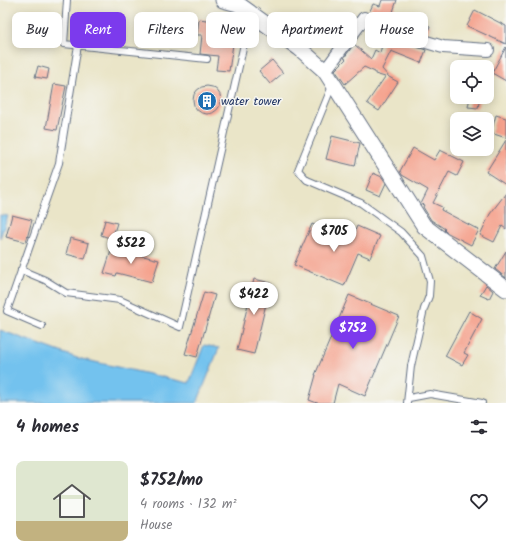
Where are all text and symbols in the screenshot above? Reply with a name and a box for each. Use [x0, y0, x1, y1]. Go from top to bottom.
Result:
chip: Buy [12, 12, 62, 48]
chip: Rent [70, 12, 126, 48]
chip: Filters [134, 12, 198, 48]
chip: New [206, 12, 259, 48]
chip: Apartment [267, 12, 357, 48]
chip: House [365, 12, 428, 48]
map controls [450, 60, 494, 156]
button: locate [450, 60, 494, 104]
building icon: water tower [196, 90, 218, 112]
place label: water tower [221, 92, 282, 111]
button: layers [450, 112, 494, 156]
pin: $705 [310, 219, 358, 253]
text: $705 [320, 221, 348, 242]
pin: $522 [107, 231, 155, 265]
text: $522 [116, 233, 146, 254]
pin: $422 [230, 282, 278, 316]
text: $422 [239, 284, 269, 305]
pin: $752 [329, 316, 377, 350]
text: $752 [339, 318, 367, 339]
text: 4 homes [16, 414, 79, 441]
icon: filters [468, 416, 490, 438]
text: $752/mo [140, 467, 203, 494]
icon: home [48, 477, 96, 525]
icon: heart [468, 490, 490, 512]
text: 4 rooms · 132 m² [140, 494, 236, 515]
text: House [140, 515, 172, 536]

